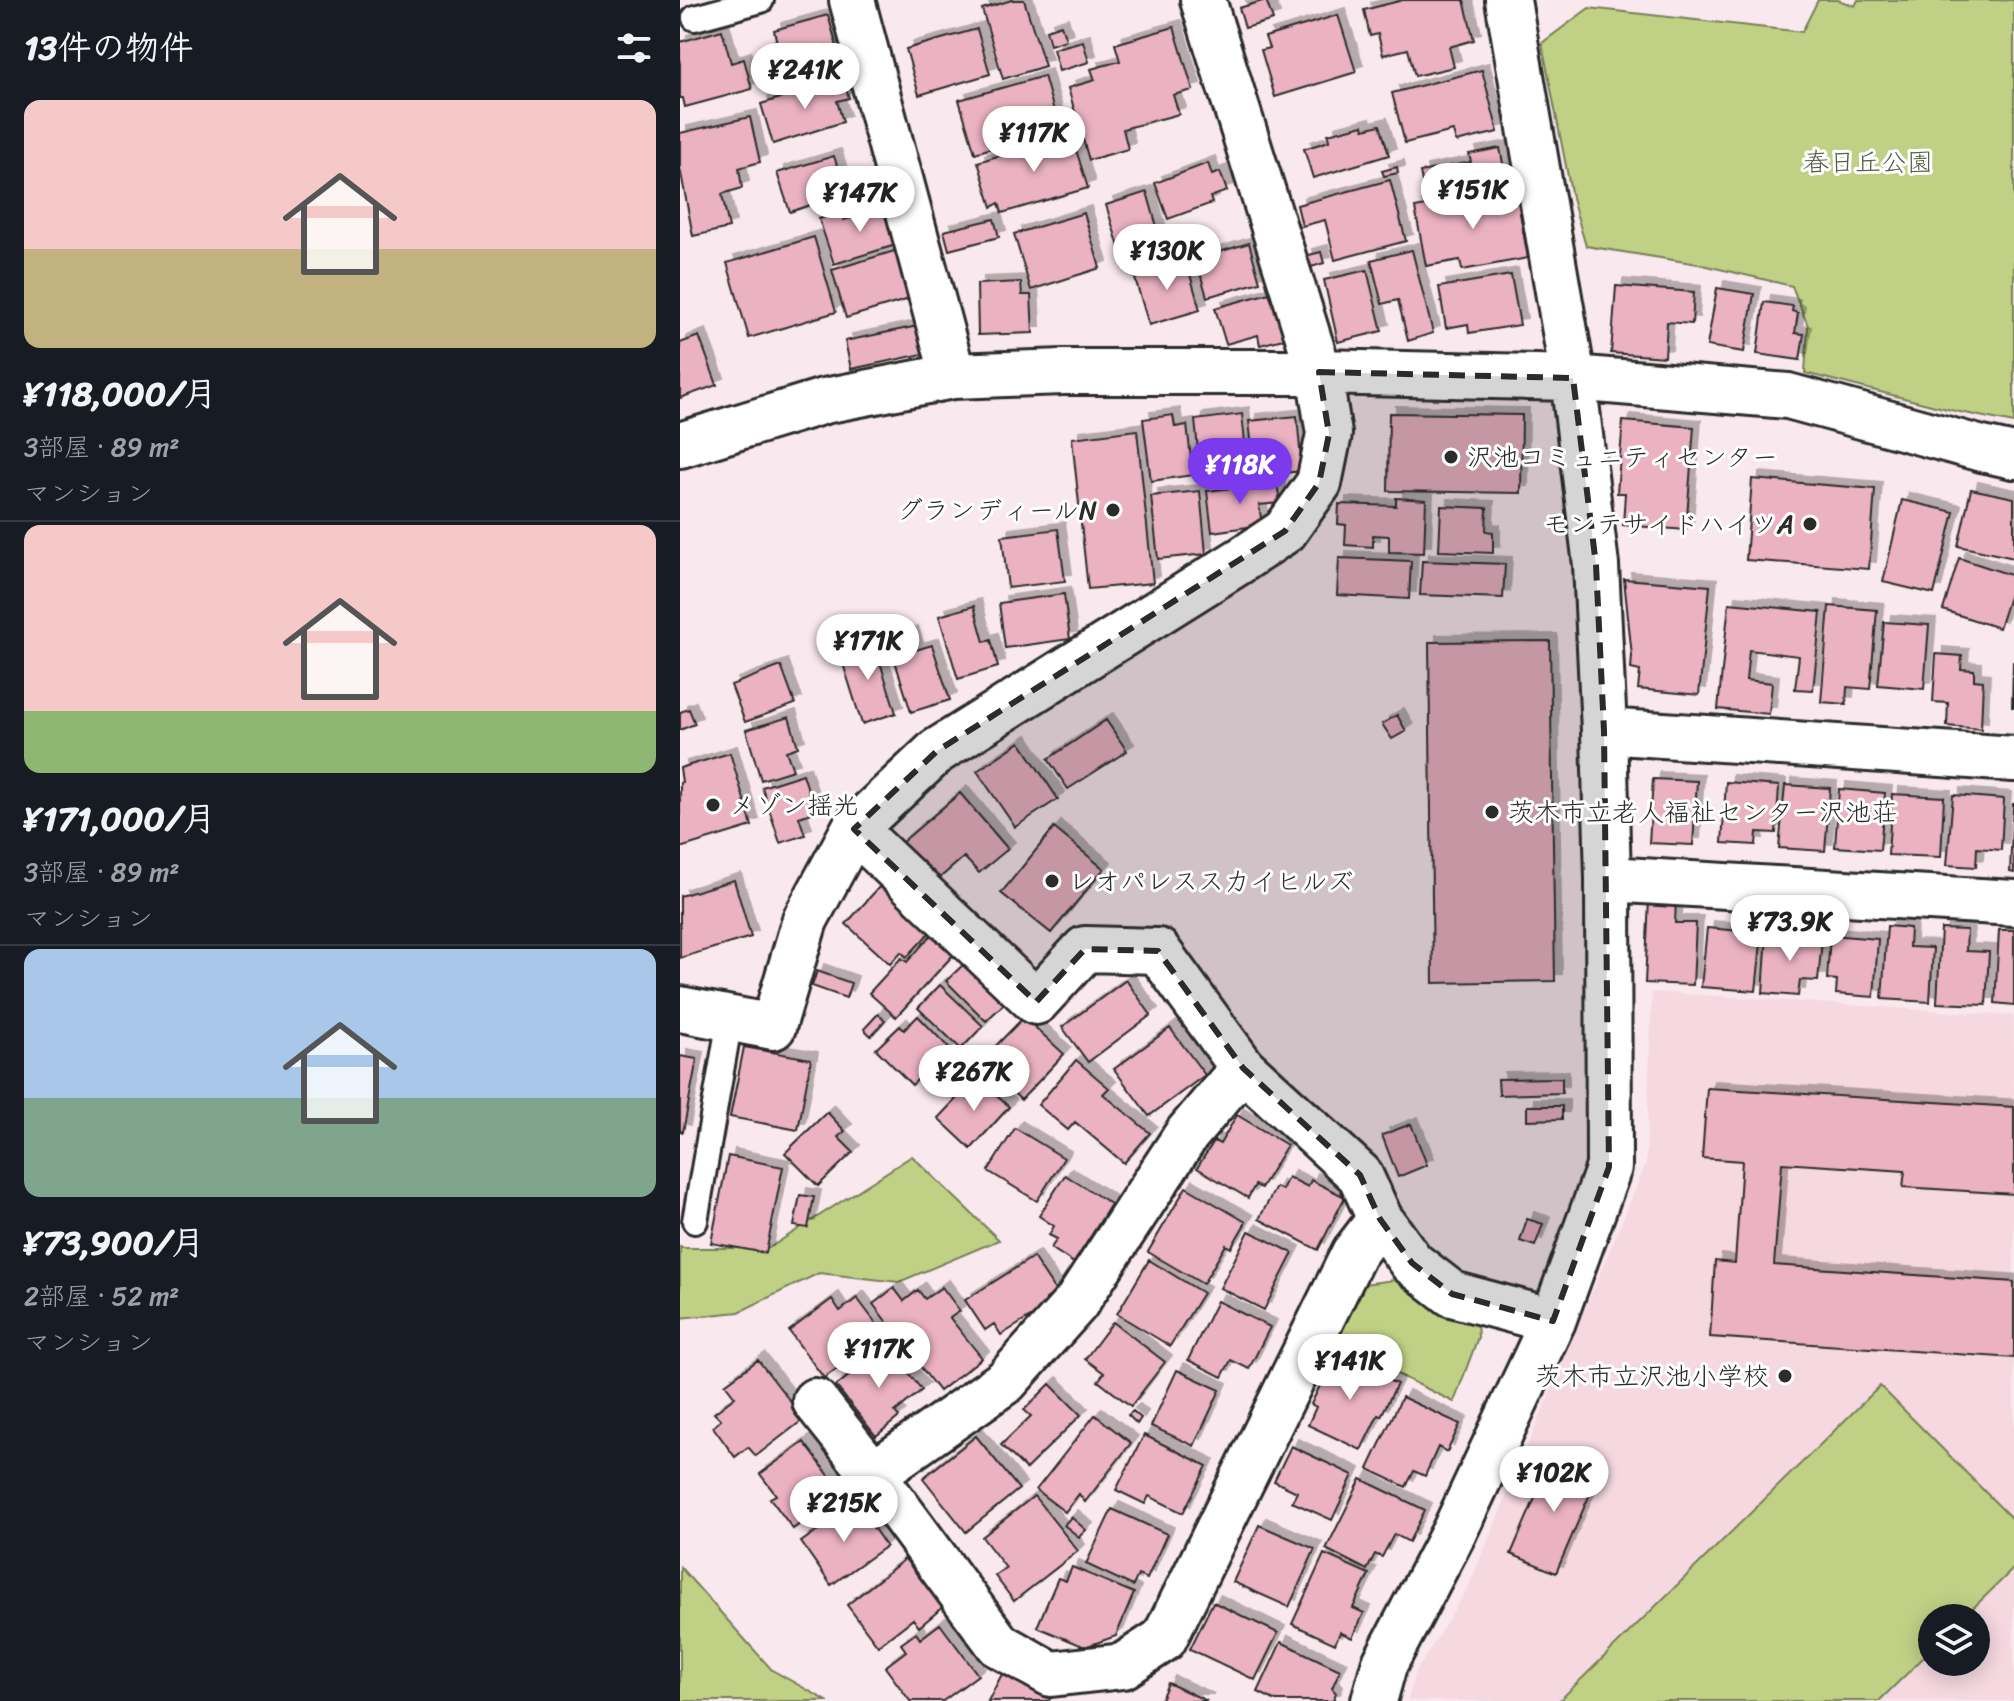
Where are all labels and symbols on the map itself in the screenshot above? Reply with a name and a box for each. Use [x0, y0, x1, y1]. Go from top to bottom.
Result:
pin: ¥241K [749, 43, 861, 111]
pin: ¥117K [978, 106, 1090, 174]
park label: 春日丘公園 [1803, 139, 1933, 185]
pin: ¥151K [1417, 163, 1529, 231]
pin: ¥147K [804, 166, 916, 234]
pin: ¥130K [1111, 224, 1223, 292]
place label: 沢池コミュニティセンター [1467, 434, 1778, 480]
pin: ¥118K [1184, 438, 1296, 506]
marker: 沢池コミュニティセンター [1442, 448, 1460, 466]
place label: グランディールN [897, 487, 1097, 533]
marker: グランディールN [1104, 501, 1122, 519]
place label: モンテサイドハイツA [1543, 501, 1794, 547]
marker: モンテサイドハイツA [1801, 515, 1819, 533]
pin: ¥171K [812, 614, 924, 682]
place label: メゾン揺光 [729, 782, 859, 828]
place label: 茨木市立老人福祉センター沢池荘 [1508, 789, 1897, 835]
marker: メゾン揺光 [704, 796, 722, 814]
marker: 茨木市立老人福祉センター沢池荘 [1483, 803, 1501, 821]
place label: レオパレススカイヒルズ [1068, 858, 1353, 904]
marker: レオパレススカイヒルズ [1043, 872, 1061, 890]
pin: ¥73.9K [1725, 895, 1855, 963]
pin: ¥267K [918, 1045, 1030, 1113]
pin: ¥117K [823, 1322, 935, 1390]
pin: ¥141K [1294, 1334, 1406, 1402]
place label: 茨木市立沢池小学校 [1535, 1353, 1769, 1399]
marker: 茨木市立沢池小学校 [1776, 1367, 1794, 1385]
pin: ¥102K [1498, 1446, 1610, 1514]
pin: ¥215K [788, 1476, 900, 1544]

